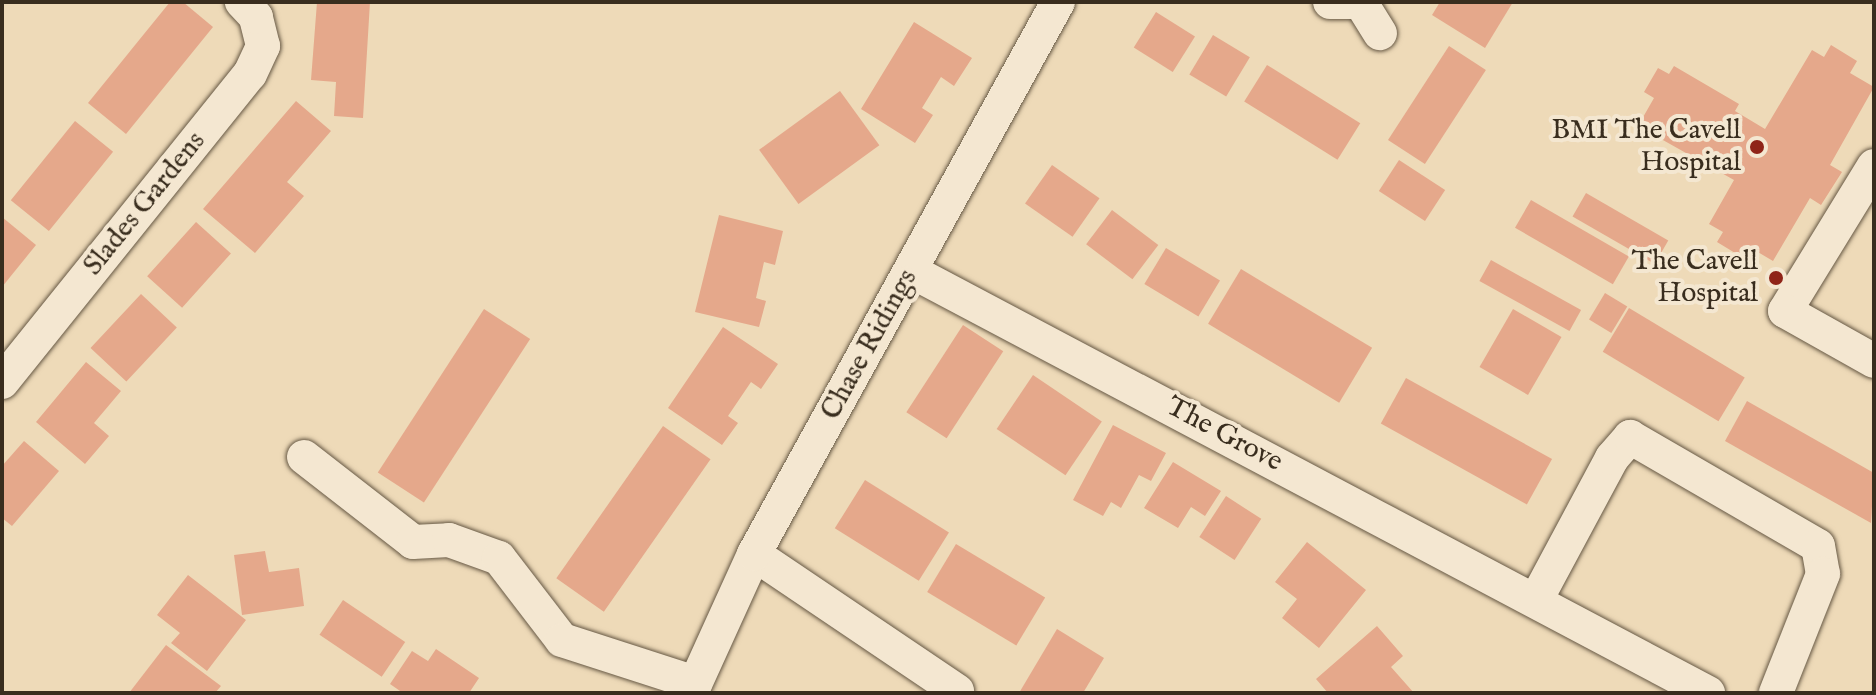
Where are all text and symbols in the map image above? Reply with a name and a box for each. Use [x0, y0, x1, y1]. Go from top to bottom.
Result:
place label: BMI The Cavell Hospital [1551, 114, 1741, 180]
street label: Slades Gardens [77, 125, 213, 283]
marker: BMI The Cavell Hospital [1748, 138, 1766, 156]
place label: The Cavell Hospital [1631, 245, 1758, 311]
street label: Chase Ridings [815, 264, 925, 426]
marker: The Cavell Hospital [1765, 267, 1787, 289]
street label: The Grove [1160, 390, 1288, 480]

